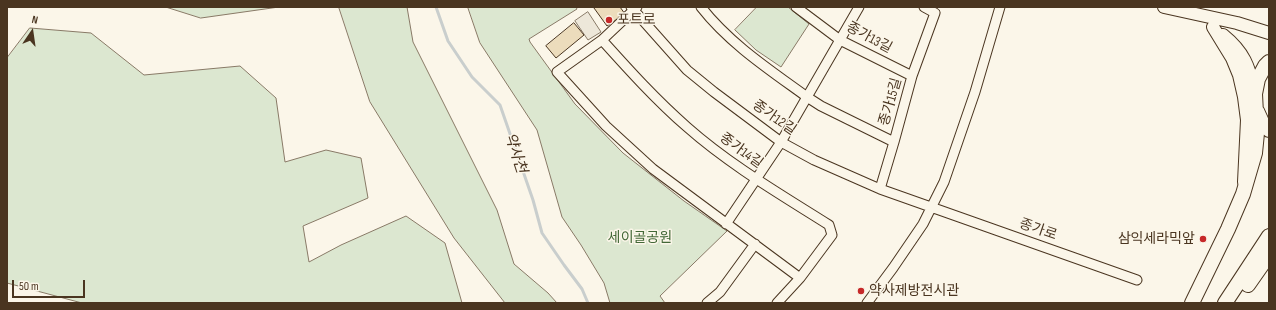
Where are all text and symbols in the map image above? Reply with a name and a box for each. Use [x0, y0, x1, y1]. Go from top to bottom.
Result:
north arrow [12, 12, 52, 52]
place label: 포트로 [617, 12, 656, 28]
text: N [30, 13, 39, 27]
marker: 포트로 [604, 15, 614, 25]
street label: 종가13길 [843, 19, 895, 57]
street label: 종가15길 [876, 76, 906, 128]
street label: 종가12길 [749, 97, 799, 139]
street label: 종가14길 [716, 130, 766, 172]
water label: 약사천 [500, 131, 530, 175]
street label: 종가로 [1017, 216, 1059, 244]
park label: 세이골공원 [608, 230, 672, 246]
place label: 삼익세라믹앞 [1118, 231, 1195, 247]
marker: 삼익세라믹앞 [1198, 234, 1208, 244]
scale bar [14, 272, 87, 298]
text: 50 m [19, 279, 39, 294]
place label: 약사제방전시관 [869, 283, 959, 299]
marker: 약사제방전시관 [856, 286, 866, 296]

